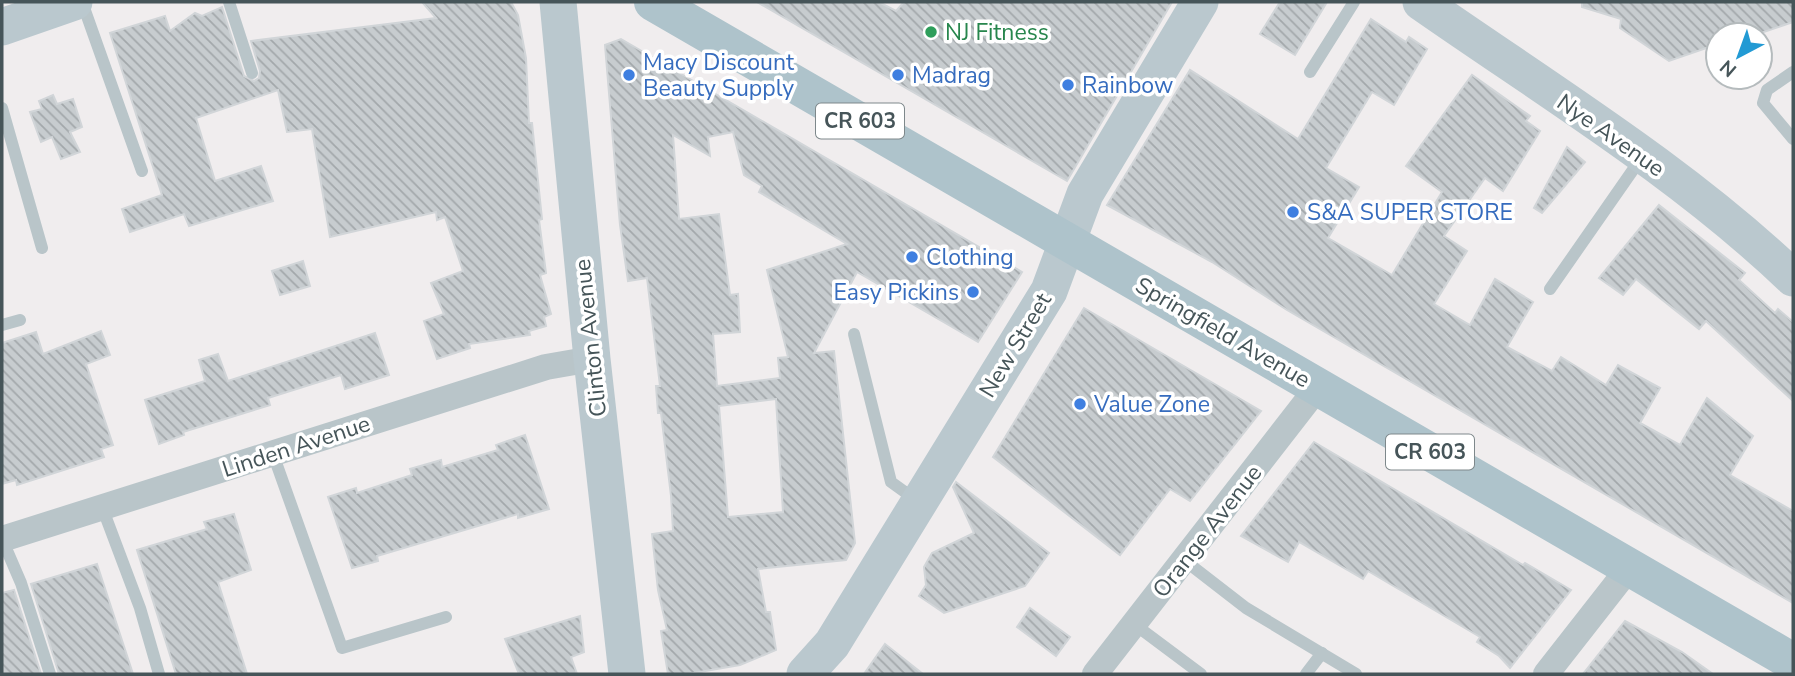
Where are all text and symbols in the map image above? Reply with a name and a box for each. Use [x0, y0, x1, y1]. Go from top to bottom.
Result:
place label: NJ Fitness [945, 17, 1049, 48]
north arrow [1704, 21, 1774, 91]
marker: NJ Fitness [923, 24, 939, 40]
place label: Macy Discount Beauty Supply [643, 47, 795, 104]
text: N [1715, 54, 1742, 83]
place label: Madrag [912, 60, 991, 91]
marker: Macy Discount Beauty Supply [621, 67, 637, 83]
marker: Madrag [890, 67, 906, 83]
place label: Rainbow [1082, 70, 1173, 101]
marker: Rainbow [1060, 77, 1076, 93]
street label: Nye Avenue [1551, 87, 1671, 184]
road number: CR 603 [816, 104, 904, 138]
place label: S&A SUPER STORE [1307, 197, 1513, 228]
marker: S&A SUPER STORE [1285, 204, 1301, 220]
place label: Clothing [926, 242, 1014, 273]
marker: Clothing [904, 249, 920, 265]
street label: Clinton Avenue [567, 257, 614, 418]
street label: Springfield Avenue [1130, 270, 1316, 395]
place label: Easy Pickins [834, 277, 959, 308]
marker: Easy Pickins [965, 284, 981, 300]
street label: New Street [972, 286, 1059, 403]
place label: Value Zone [1093, 389, 1210, 420]
marker: Value Zone [1072, 396, 1088, 412]
street label: Linden Avenue [218, 408, 374, 485]
road number: CR 603 [1386, 434, 1474, 470]
street label: Orange Avenue [1146, 458, 1269, 604]

